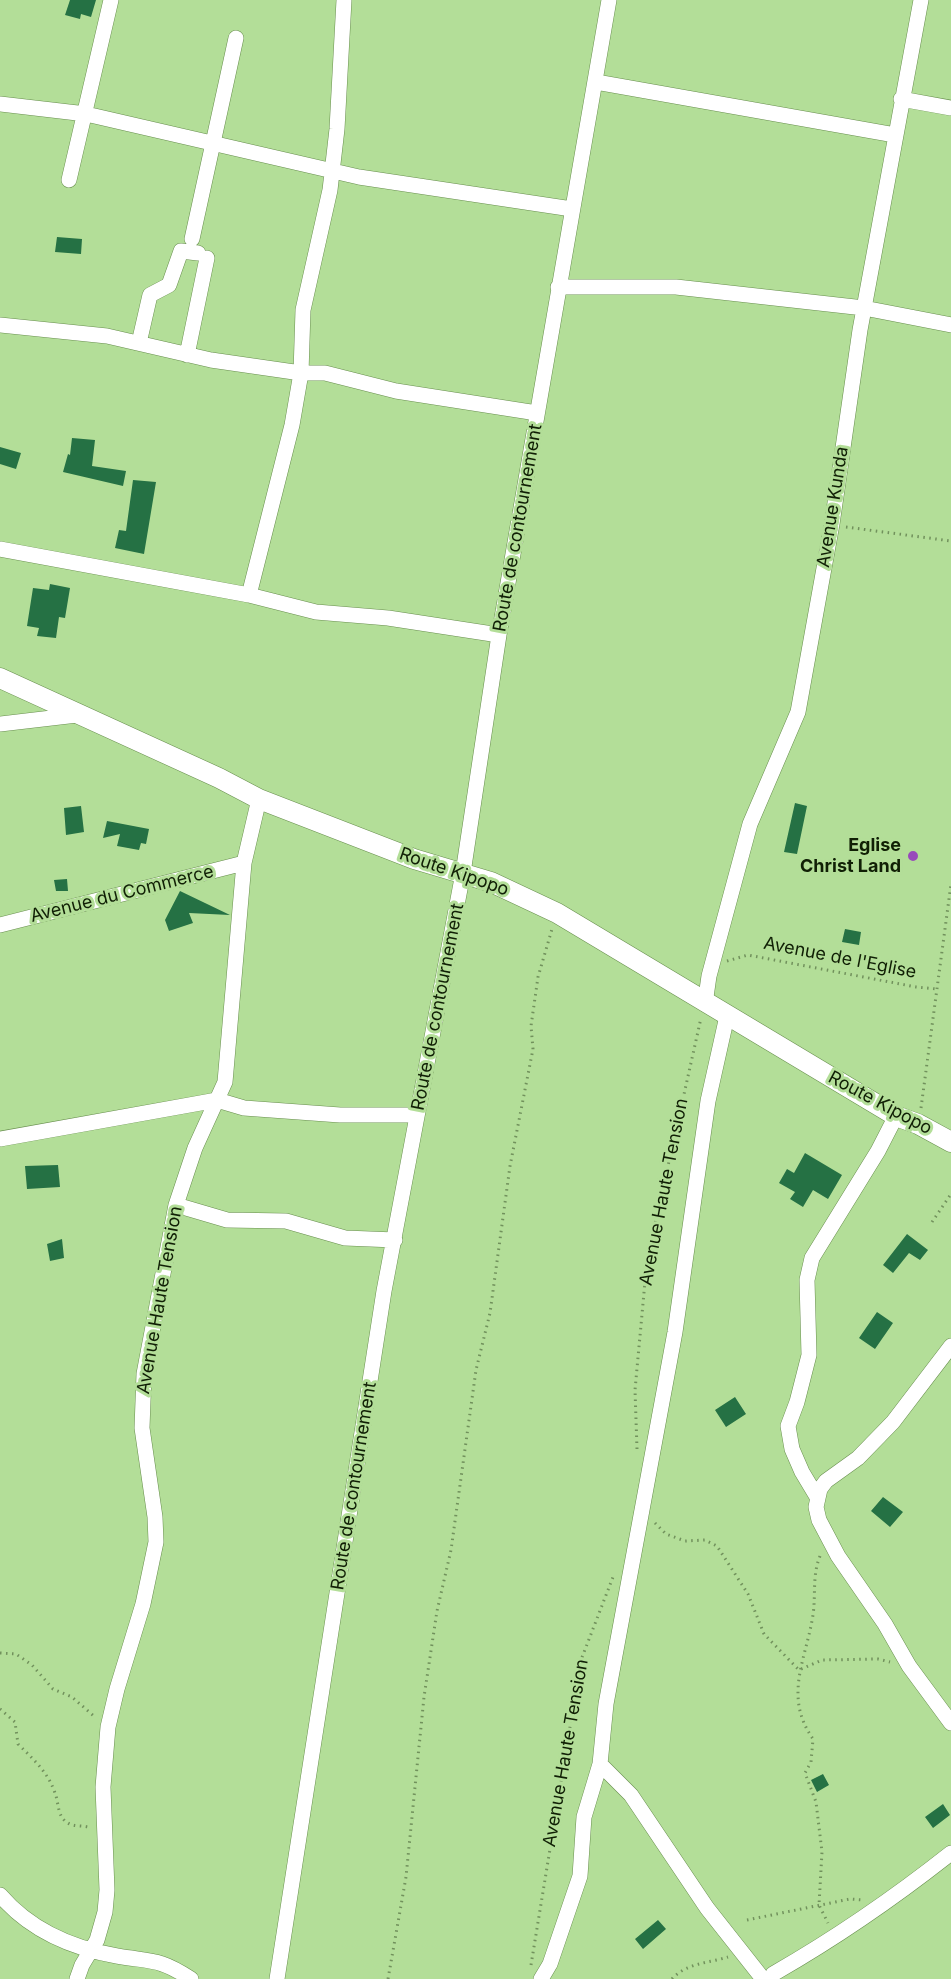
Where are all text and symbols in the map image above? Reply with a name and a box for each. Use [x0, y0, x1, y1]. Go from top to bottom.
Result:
street label: Route de contournement [489, 423, 547, 633]
street label: Avenue Kunda [813, 445, 853, 569]
place label: Eglise Christ Land [800, 835, 901, 878]
street label: Route Kipopo [396, 843, 512, 901]
marker: Eglise Christ Land [906, 849, 920, 863]
street label: Avenue du Commerce [28, 861, 216, 927]
street label: Route de contournement [407, 902, 469, 1112]
street label: Avenue de l'Eglise [762, 933, 918, 983]
street label: Route Kipopo [824, 1067, 936, 1139]
street label: Avenue Haute Tension [635, 1097, 693, 1287]
street label: Avenue Haute Tension [133, 1204, 187, 1396]
street label: Route de contournement [327, 1380, 381, 1592]
street label: Avenue Haute Tension [539, 1657, 593, 1849]

